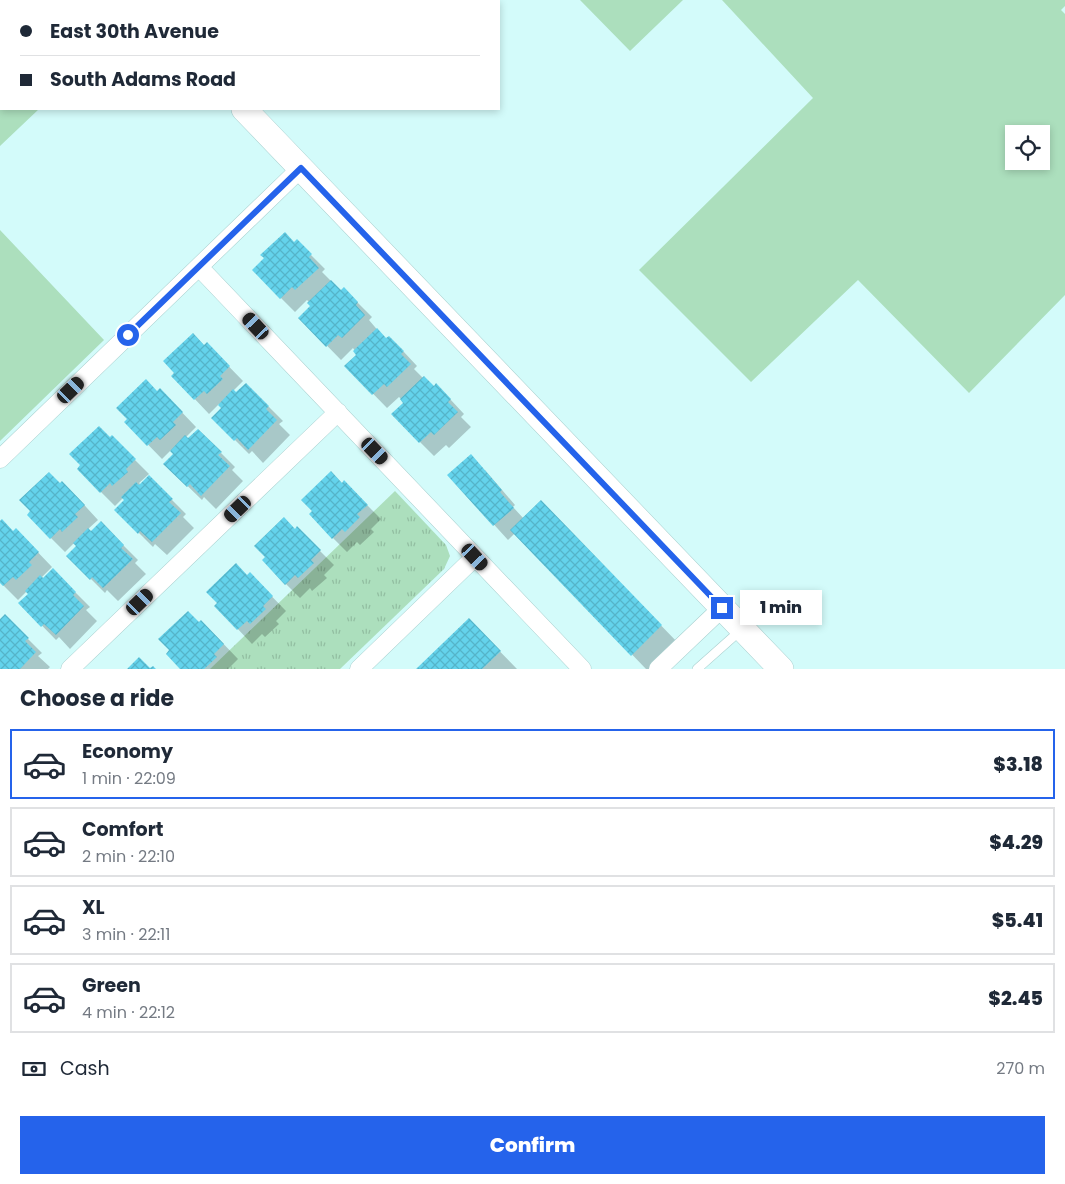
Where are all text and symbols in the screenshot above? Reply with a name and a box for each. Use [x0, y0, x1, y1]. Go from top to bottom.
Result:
text: East 30th Avenue [50, 18, 219, 45]
text: South Adams Road [50, 66, 236, 93]
map controls [1005, 125, 1050, 170]
button: locate [1005, 125, 1050, 170]
car [240, 310, 271, 342]
route start [117, 324, 139, 346]
car [54, 374, 87, 406]
car [359, 435, 390, 467]
car [221, 493, 254, 525]
car [459, 541, 490, 573]
car [123, 586, 156, 618]
callout: 1 min [740, 590, 822, 626]
text: 1 min [760, 596, 802, 619]
route end [711, 597, 733, 619]
text: Choose a ride [20, 683, 174, 714]
text: Economy [82, 738, 173, 765]
icon: car [22, 742, 67, 787]
text: $3.18 [993, 751, 1043, 778]
text: 1 min · 22:09 [82, 767, 176, 790]
text: Comfort [82, 816, 164, 843]
icon: car [22, 820, 67, 865]
text: $4.29 [989, 829, 1043, 856]
text: 2 min · 22:10 [82, 845, 175, 868]
text: XL [82, 894, 105, 921]
icon: car [22, 898, 67, 943]
text: $5.41 [992, 907, 1043, 934]
text: 3 min · 22:11 [82, 923, 170, 946]
text: Green [82, 972, 141, 999]
icon: car [22, 976, 67, 1021]
text: $2.45 [988, 985, 1043, 1012]
text: 4 min · 22:12 [82, 1001, 175, 1024]
icon: cash [20, 1055, 48, 1083]
text: Cash [60, 1055, 110, 1082]
text: 270 m [996, 1057, 1045, 1080]
button: Confirm [20, 1116, 1045, 1174]

